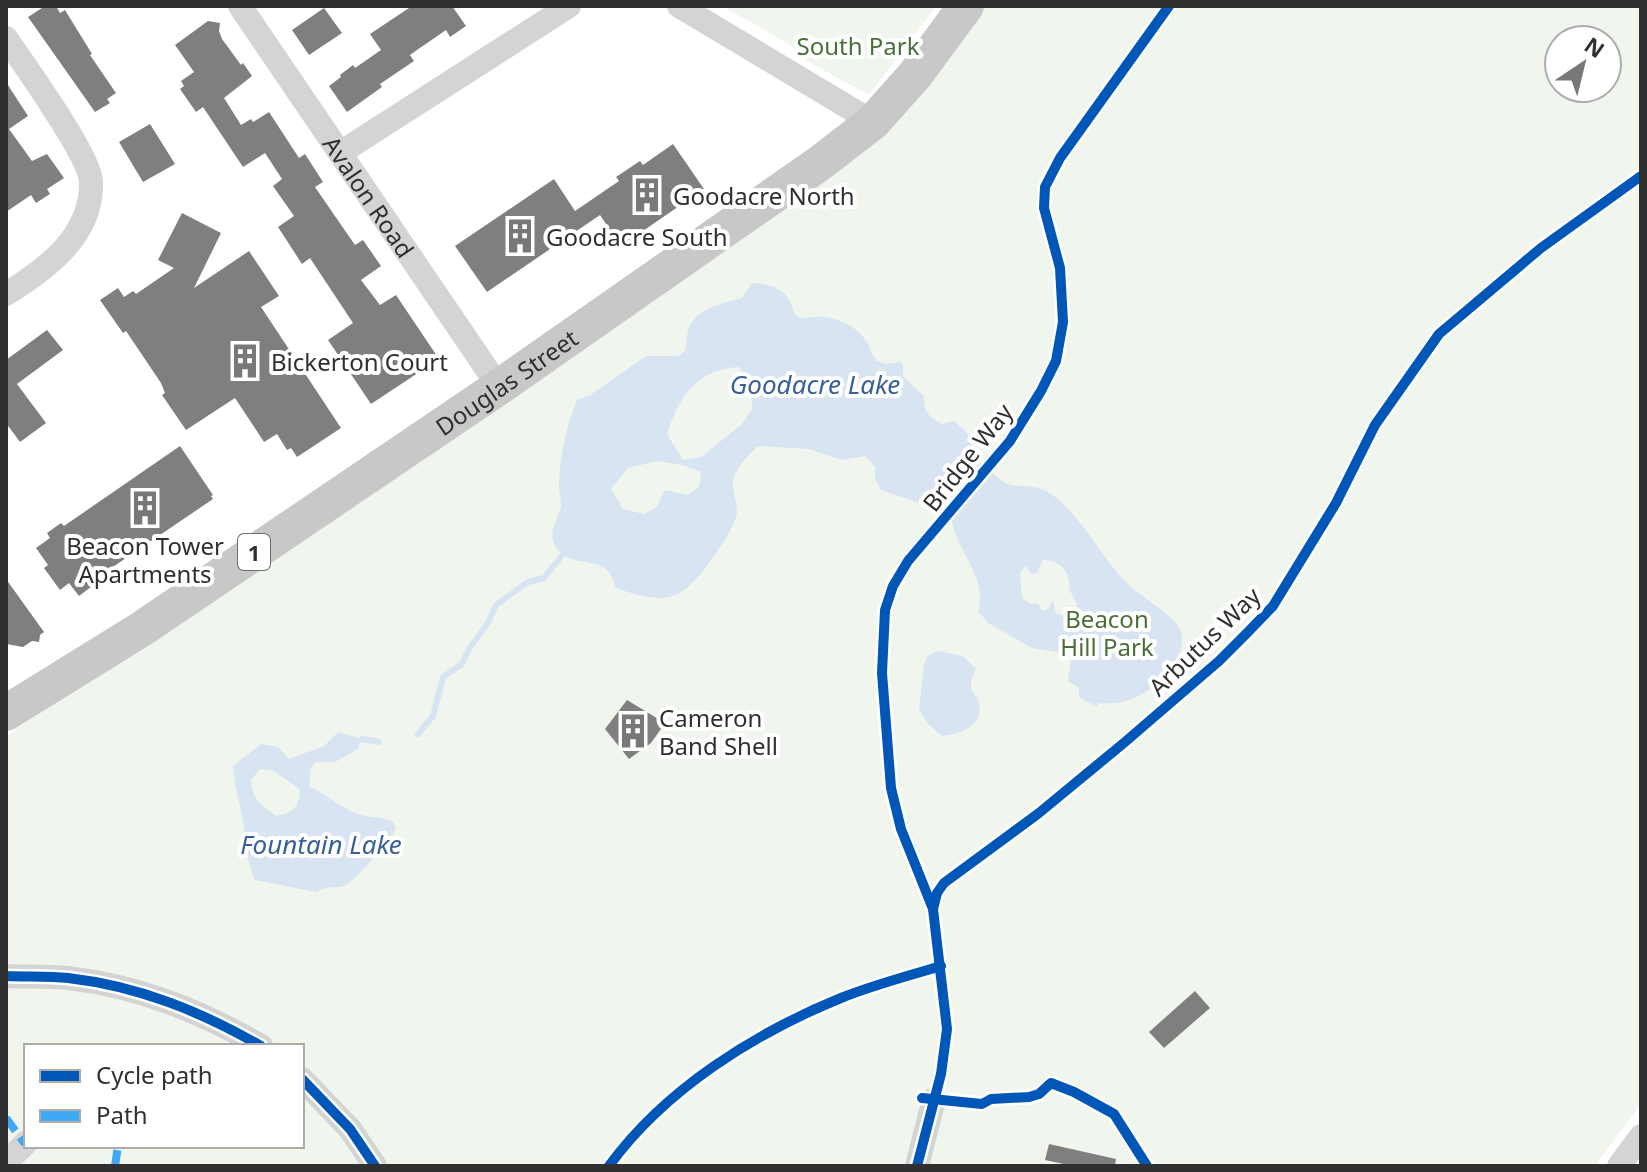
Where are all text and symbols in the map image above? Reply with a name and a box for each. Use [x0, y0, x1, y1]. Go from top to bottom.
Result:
north arrow [1543, 24, 1623, 104]
park label: South Park [797, 29, 920, 62]
text: N [1579, 29, 1611, 64]
street label: Avalon Road [316, 129, 422, 264]
building icon: Goodacre North [628, 176, 666, 214]
place label: Goodacre North [673, 179, 855, 212]
building icon: Goodacre South [501, 217, 539, 255]
place label: Goodacre South [546, 220, 728, 253]
street label: Douglas Street [428, 321, 584, 442]
building icon: Bickerton Court [226, 342, 264, 380]
place label: Bickerton Court [271, 345, 448, 378]
water label: Goodacre Lake [730, 366, 900, 402]
street label: Bridge Way [914, 396, 1020, 518]
building icon: Beacon Tower Apartments [126, 489, 164, 527]
place label: Beacon Tower Apartments [66, 529, 224, 590]
road number: 1 [238, 534, 270, 570]
street label: Arbutus Way [1141, 579, 1268, 703]
park label: Beacon Hill Park [1060, 602, 1154, 663]
place label: Cameron Band Shell [659, 701, 778, 762]
building icon: Cameron Band Shell [614, 712, 652, 750]
water label: Fountain Lake [240, 826, 402, 862]
legend [24, 1044, 304, 1148]
text: Cycle path [96, 1058, 213, 1091]
text: Path [96, 1098, 147, 1131]

